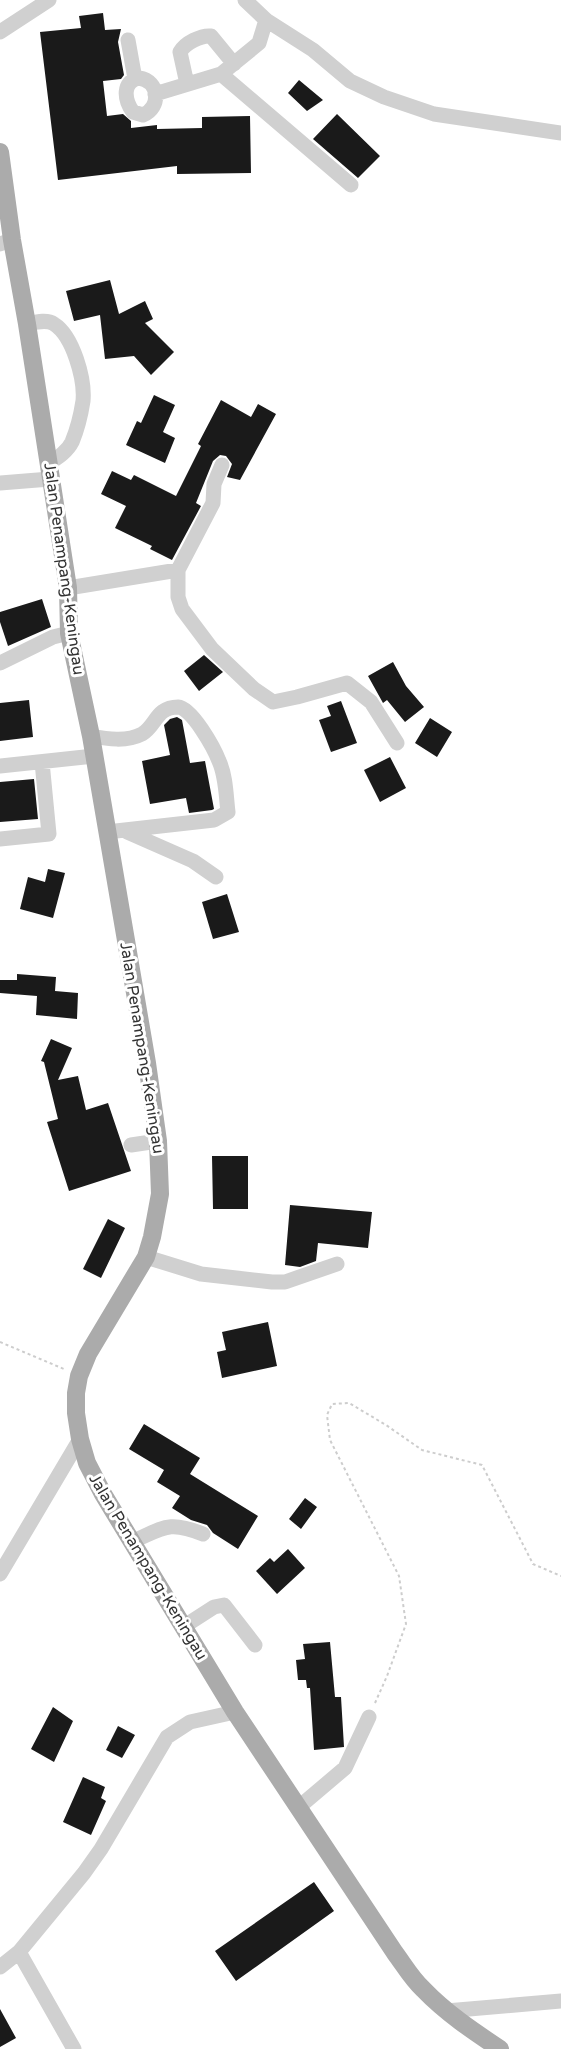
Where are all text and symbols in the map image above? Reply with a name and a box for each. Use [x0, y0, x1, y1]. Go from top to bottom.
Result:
street label: Jalan Penampang-Keningau [39, 462, 89, 676]
street label: Jalan Penampang-Keningau [115, 941, 169, 1155]
street label: Jalan Penampang-Keningau [84, 1470, 212, 1664]

